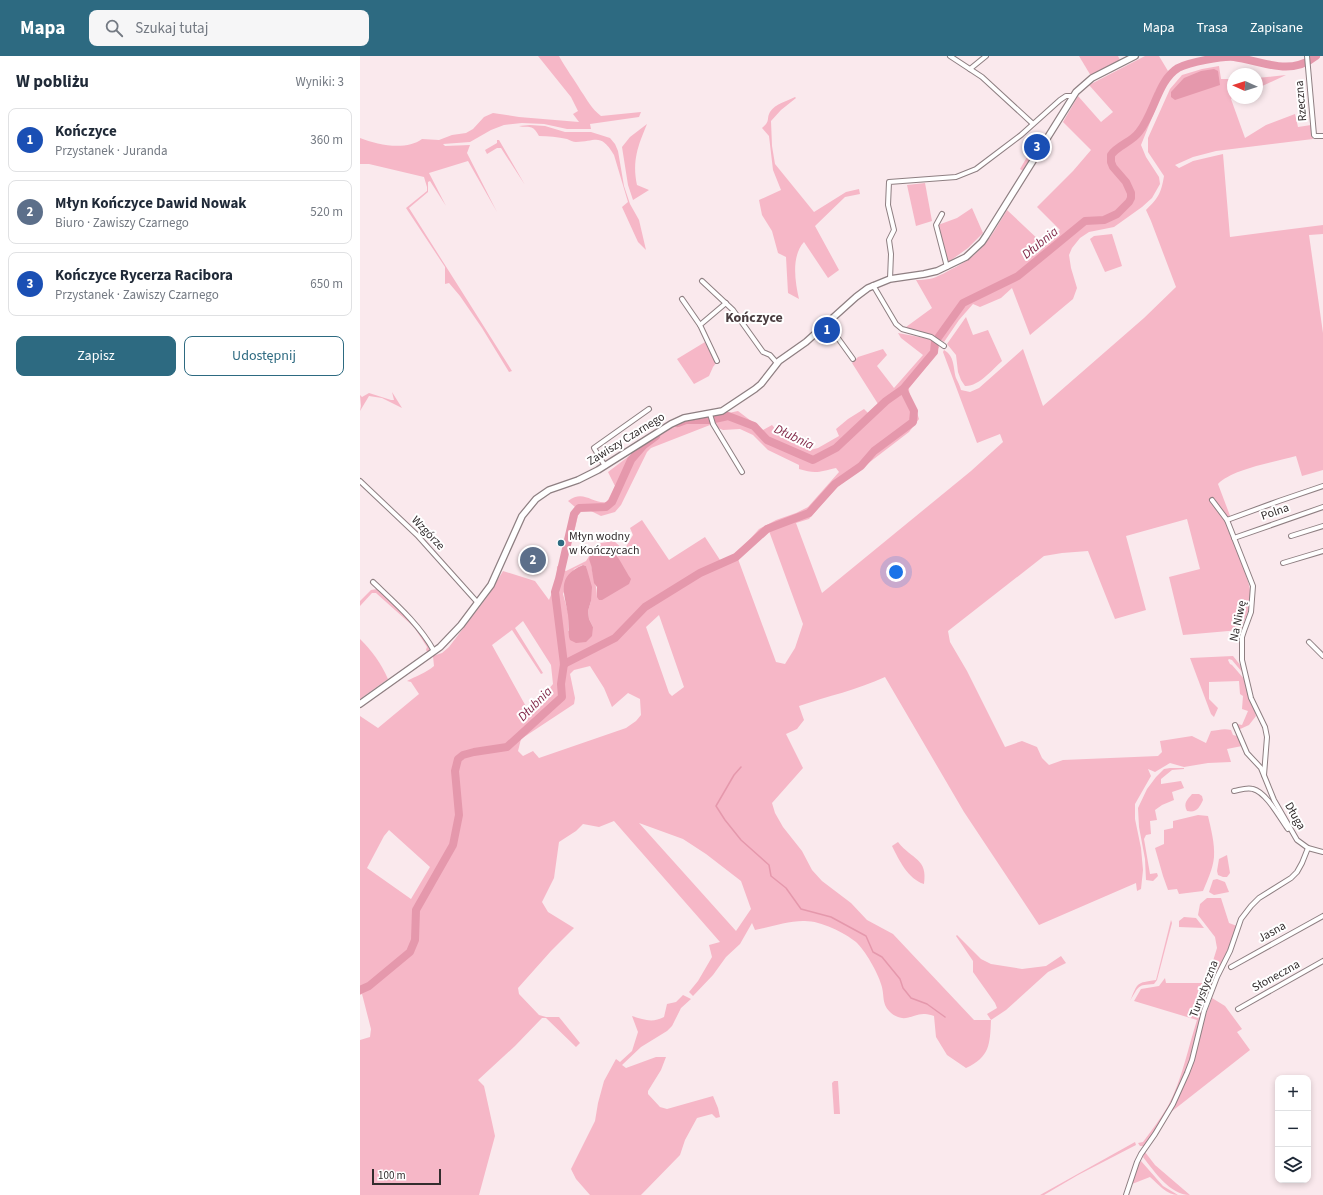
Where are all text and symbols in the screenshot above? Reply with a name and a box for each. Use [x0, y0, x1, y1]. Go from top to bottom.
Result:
search box [89, 10, 369, 46]
text: Mapa [20, 15, 65, 42]
icon: search [103, 17, 125, 39]
text: Szukaj tutaj [135, 18, 208, 39]
text: Mapa [1143, 18, 1175, 38]
text: Trasa [1197, 18, 1228, 38]
text: Zapisane [1250, 18, 1303, 38]
north arrow [1227, 68, 1263, 104]
text: W pobliżu [16, 70, 89, 94]
text: Wyniki: 3 [295, 73, 344, 91]
street label: Rzeczna [1291, 80, 1311, 122]
text: Kończyce [55, 121, 117, 142]
text: 1 [27, 131, 33, 149]
text: 360 m [310, 131, 343, 149]
pin: 3 [1024, 132, 1050, 162]
text: Przystanek · Juranda [55, 142, 168, 160]
text: Młyn Kończyce Dawid Nowak [55, 193, 247, 214]
text: 2 [27, 203, 33, 221]
text: 520 m [310, 203, 343, 221]
text: Biuro · Zawiszy Czarnego [55, 214, 189, 232]
water label: Dłubnia [1018, 223, 1062, 263]
text: Kończyce Rycerza Racibora [55, 265, 233, 286]
text: 3 [27, 275, 33, 293]
text: 650 m [310, 275, 343, 293]
text: Przystanek · Zawiszy Czarnego [55, 286, 219, 304]
district label: Kończyce [725, 308, 783, 328]
pin: 1 [814, 315, 840, 345]
button: Zapisz [16, 336, 176, 376]
button: Udostępnij [184, 336, 344, 376]
street label: Zawiszy Czarnego [584, 408, 668, 470]
water label: Dłubnia [771, 420, 817, 454]
street label: Polna [1259, 499, 1291, 525]
street label: Wzgórze [407, 512, 449, 554]
place label: Młyn wodny w Kończycach [569, 528, 639, 559]
marker: Młyn wodny w Kończycach [556, 538, 566, 548]
pin: 2 [520, 545, 546, 575]
your location [886, 562, 906, 582]
street label: Na Niwę [1225, 599, 1251, 643]
water label: Dłubnia [514, 683, 556, 725]
street label: Długa [1280, 799, 1310, 833]
street label: Jasna [1255, 917, 1289, 947]
street label: Słoneczna [1249, 956, 1303, 996]
street label: Turystyczna [1185, 958, 1223, 1020]
map controls [1275, 1075, 1311, 1183]
button: + [1275, 1075, 1311, 1111]
button: − [1275, 1111, 1311, 1147]
button: layers [1275, 1147, 1311, 1183]
scale bar [372, 1167, 441, 1186]
text: 100 m [378, 1168, 406, 1183]

